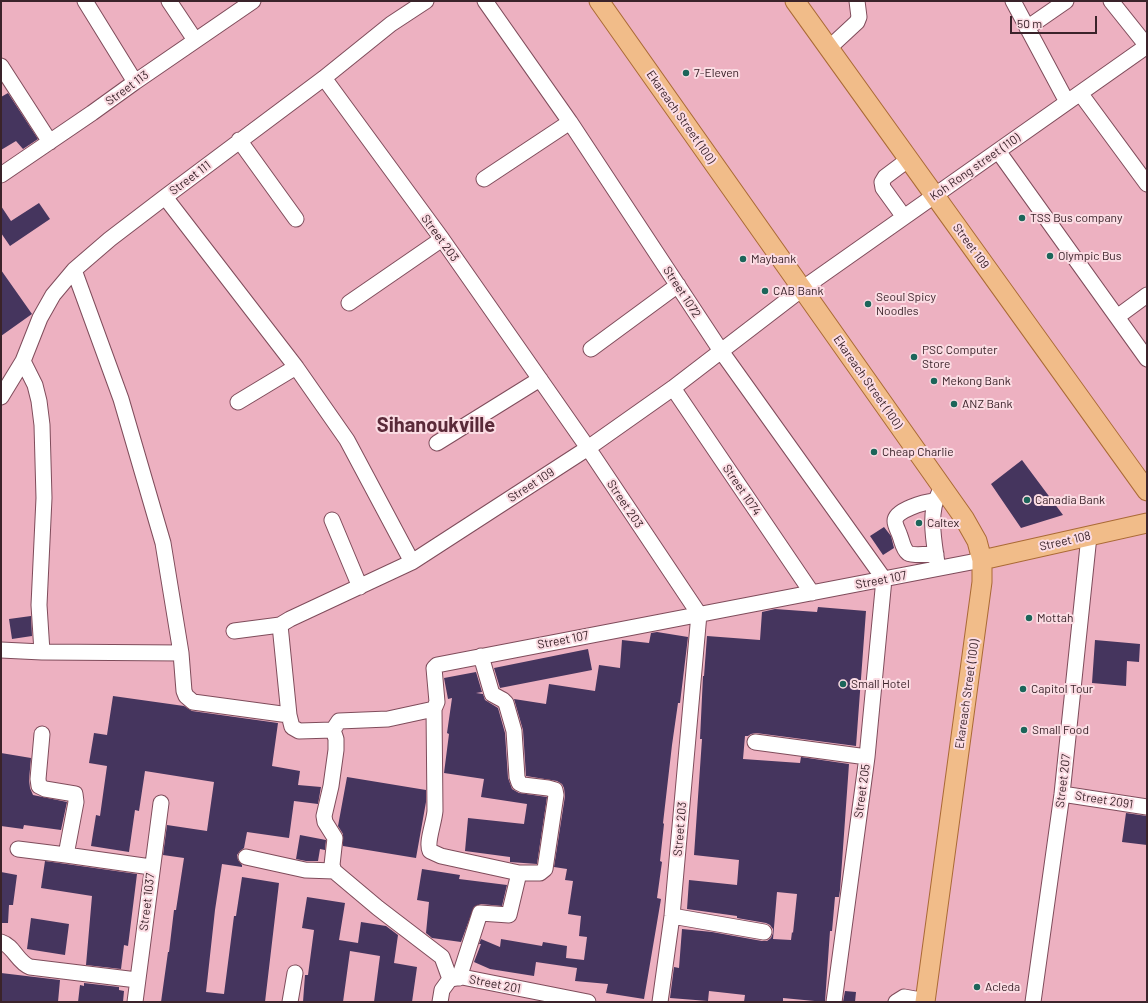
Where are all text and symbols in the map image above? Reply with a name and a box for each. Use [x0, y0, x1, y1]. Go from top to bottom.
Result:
scale bar [1012, 8, 1099, 34]
text: 50 m [1017, 16, 1042, 30]
place label: 7-Eleven [694, 66, 739, 80]
street label: Street 113 [103, 68, 151, 108]
street label: Ekareach Street (100) [643, 68, 719, 166]
marker: 7-Eleven [681, 68, 691, 78]
street label: Koh Rong street (110) [927, 130, 1023, 204]
street label: Street 111 [167, 158, 213, 198]
place label: TSS Bus company [1030, 211, 1122, 225]
street label: Street 203 [418, 212, 462, 264]
marker: TSS Bus company [1017, 213, 1027, 223]
street label: Street 109 [950, 221, 992, 271]
place label: Olympic Bus [1058, 249, 1122, 263]
marker: Olympic Bus [1045, 251, 1055, 261]
place label: Maybank [751, 252, 796, 266]
marker: Maybank [738, 254, 748, 264]
street label: Street 1072 [660, 264, 704, 320]
place label: CAB Bank [773, 284, 824, 298]
marker: CAB Bank [760, 286, 770, 296]
place label: Seoul Spicy Noodles [876, 290, 936, 318]
marker: Seoul Spicy Noodles [863, 299, 873, 309]
street label: Ekareach Street (100) [830, 333, 906, 431]
place label: PSC Computer Store [922, 343, 998, 371]
marker: PSC Computer Store [909, 352, 919, 362]
place label: Mekong Bank [942, 374, 1011, 388]
marker: Mekong Bank [929, 376, 939, 386]
place label: ANZ Bank [962, 397, 1012, 411]
marker: ANZ Bank [949, 399, 959, 409]
district label: Sihanoukville [377, 413, 495, 437]
place label: Cheap Charlie [882, 445, 954, 459]
marker: Cheap Charlie [869, 447, 879, 457]
street label: Street 1074 [720, 462, 764, 518]
street label: Street 109 [505, 465, 557, 505]
street label: Street 203 [604, 477, 646, 531]
place label: Canadia Bank [1035, 493, 1105, 507]
marker: Canadia Bank [1022, 495, 1032, 505]
place label: Caltex [927, 516, 959, 530]
marker: Caltex [914, 518, 924, 528]
street label: Street 108 [1038, 528, 1092, 554]
street label: Street 107 [854, 568, 908, 592]
place label: Mottah [1037, 611, 1073, 625]
marker: Mottah [1024, 613, 1034, 623]
street label: Street 107 [536, 628, 590, 652]
street label: Ekareach Street (100) [952, 638, 982, 750]
place label: Small Hotel [851, 677, 910, 691]
marker: Small Hotel [838, 679, 848, 689]
place label: Capitol Tour [1031, 682, 1093, 696]
marker: Capitol Tour [1018, 684, 1028, 694]
place label: Small Food [1032, 723, 1089, 737]
marker: Small Food [1019, 725, 1029, 735]
street label: Street 207 [1053, 753, 1073, 809]
street label: Street 205 [851, 763, 873, 819]
street label: Street 2091 [1074, 788, 1134, 812]
street label: Street 203 [670, 801, 690, 857]
street label: Street 1037 [136, 872, 158, 932]
street label: Street 201 [468, 972, 522, 996]
place label: Acleda [985, 980, 1020, 994]
marker: Acleda [972, 982, 982, 992]

